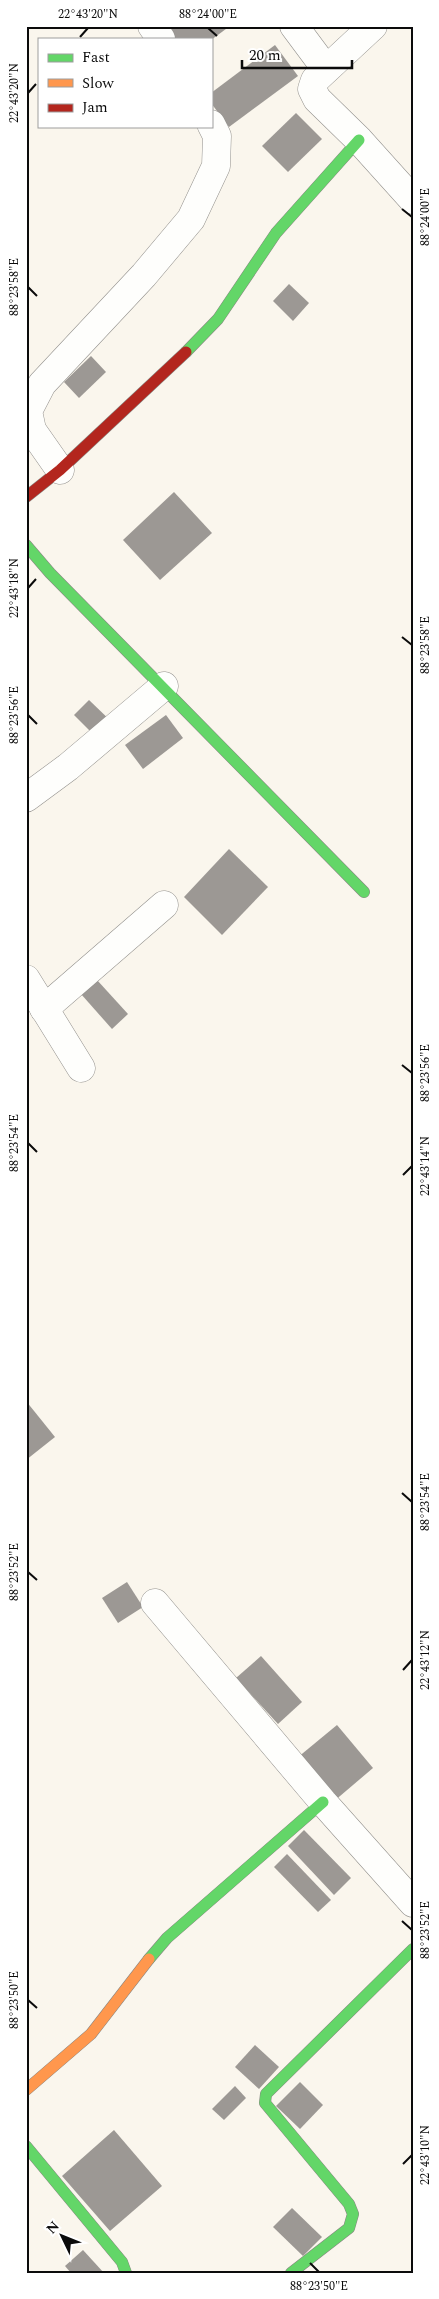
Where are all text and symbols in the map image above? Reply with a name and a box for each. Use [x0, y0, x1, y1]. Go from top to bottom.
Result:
text: 22°43'20"N [58, 5, 118, 24]
text: 88°24'00"E [179, 5, 237, 24]
legend [38, 38, 212, 128]
scale bar [242, 38, 352, 70]
text: 20 m [249, 44, 281, 67]
text: Fast [82, 46, 110, 69]
text: 22°43'20"N [5, 63, 24, 123]
text: Slow [82, 72, 114, 95]
text: Jam [82, 96, 108, 119]
text: 88°24'00"E [416, 188, 435, 246]
text: 88°23'58"E [5, 258, 24, 316]
text: 22°43'18"N [5, 558, 24, 618]
text: 88°23'58"E [416, 616, 435, 674]
text: 88°23'56"E [5, 686, 24, 744]
text: 88°23'56"E [416, 1044, 435, 1102]
text: 88°23'54"E [5, 1114, 24, 1172]
text: 22°43'14"N [416, 1136, 435, 1196]
text: 88°23'54"E [416, 1473, 435, 1531]
text: 88°23'52"E [5, 1543, 24, 1601]
text: 22°43'12"N [416, 1630, 435, 1690]
text: 88°23'52"E [416, 1901, 435, 1959]
text: 88°23'50"E [5, 1971, 24, 2029]
text: 22°43'10"N [416, 2125, 435, 2185]
north arrow [38, 2212, 88, 2262]
text: N [41, 2216, 64, 2239]
text: 88°23'50"E [290, 2277, 348, 2296]

